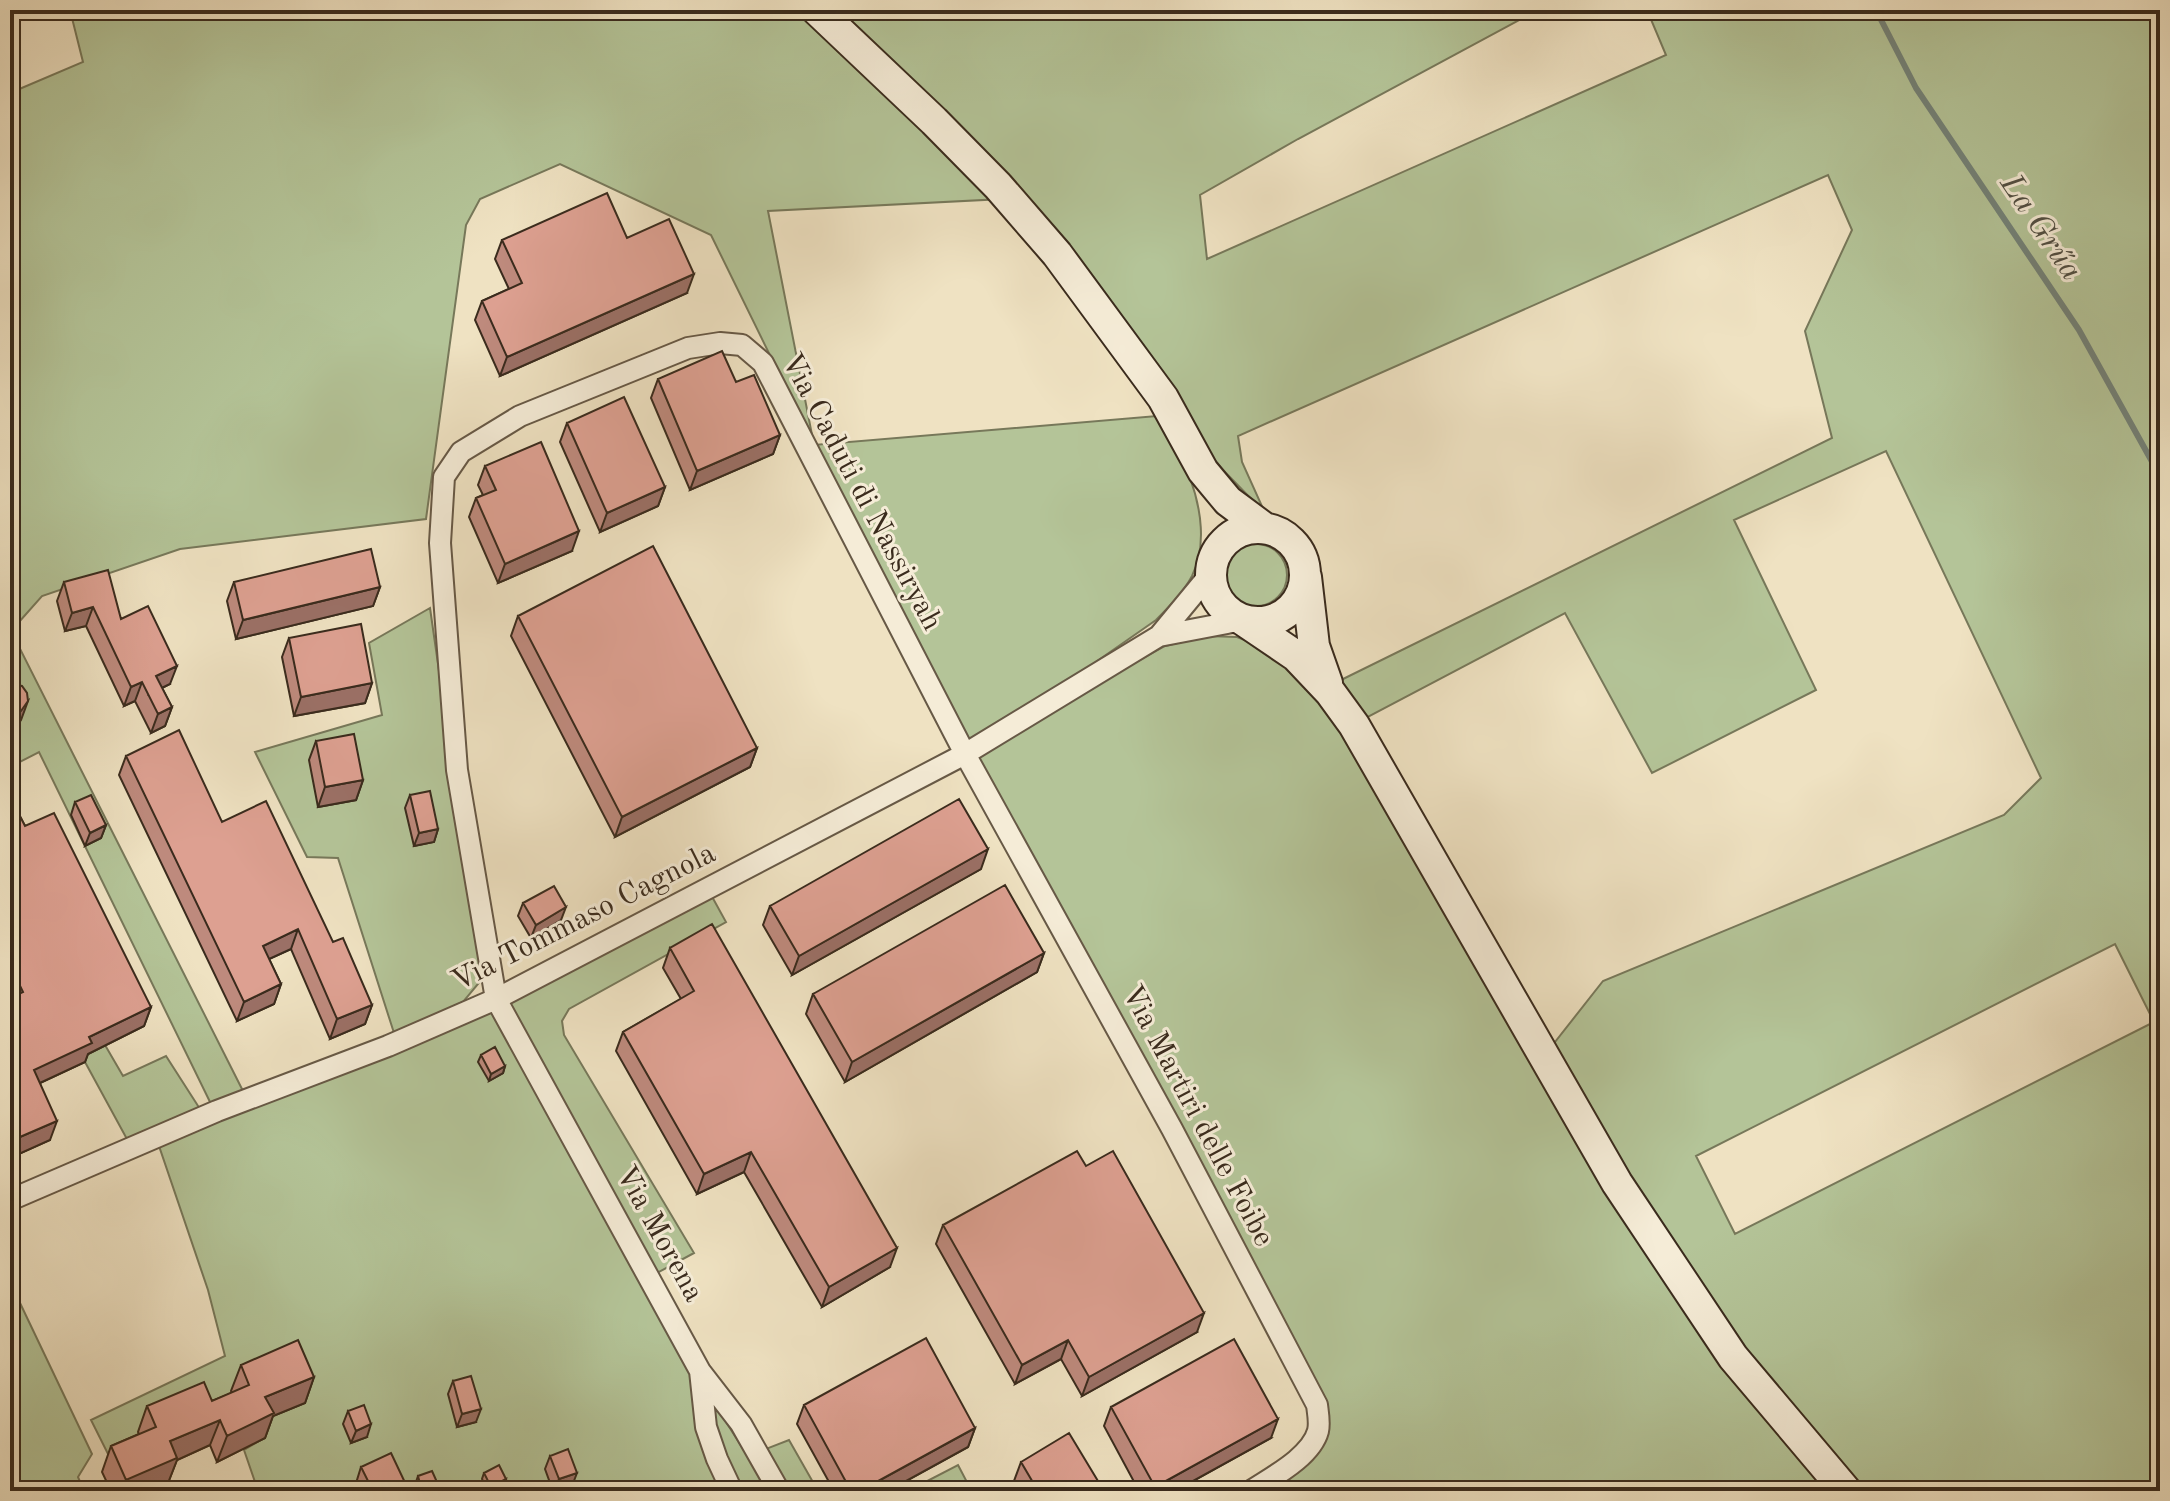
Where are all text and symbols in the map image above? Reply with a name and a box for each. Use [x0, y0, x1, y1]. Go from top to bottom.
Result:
water label: La Grűa [1992, 168, 2087, 287]
street label: Via Caduti di Nassiryah [775, 348, 947, 636]
street label: Via Tommaso Cagnola [447, 838, 721, 997]
street label: Via Martiri delle Foibe [1115, 981, 1279, 1251]
street label: Via Morena [609, 1161, 709, 1307]

